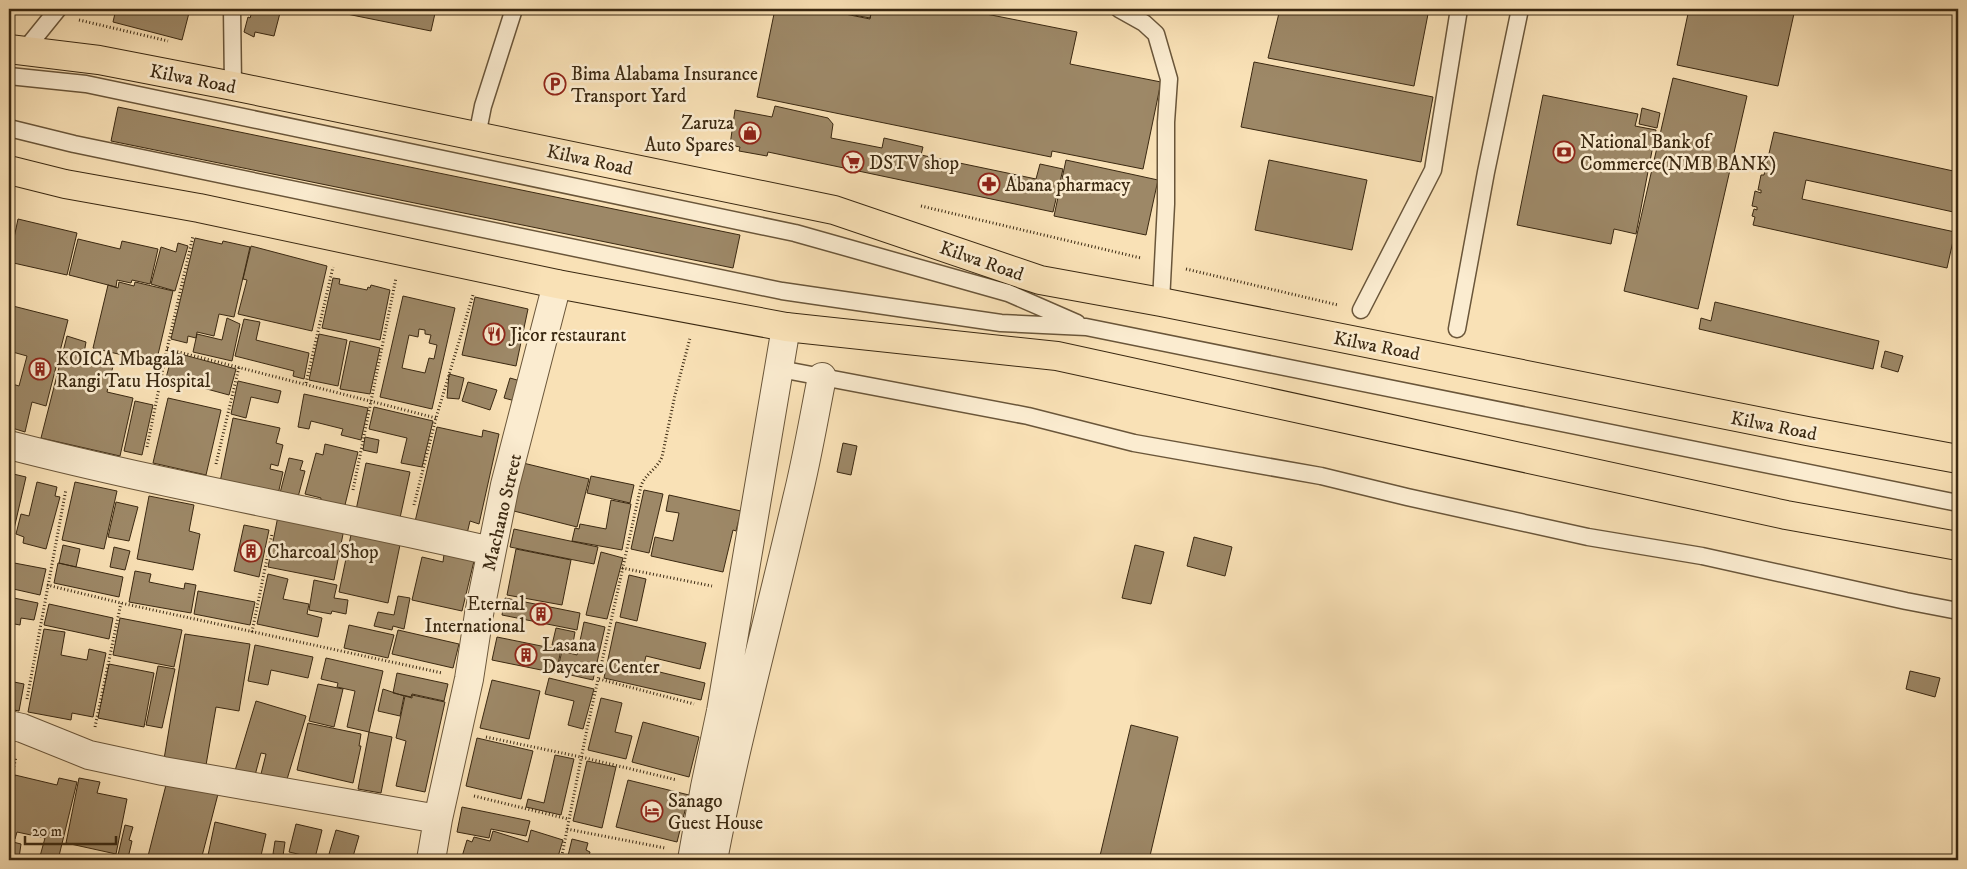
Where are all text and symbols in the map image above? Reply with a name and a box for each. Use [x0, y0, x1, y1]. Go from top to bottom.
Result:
street label: Kilwa Road [148, 60, 238, 99]
place label: Bima Alabama Insurance Transport Yard [571, 63, 758, 108]
parking icon: Bima Alabama Insurance Transport Yard [543, 72, 567, 96]
place label: Zaruza Auto Spares [644, 112, 734, 157]
shop icon: Zaruza Auto Spares [738, 121, 762, 145]
place label: National Bank of Commerce(NMB BANK) [1580, 131, 1776, 176]
street label: Kilwa Road [545, 140, 635, 181]
bank icon: National Bank of Commerce(NMB BANK) [1552, 140, 1576, 164]
supermarket icon: DSTV shop [841, 150, 865, 174]
place label: DSTV shop [869, 152, 959, 175]
pharmacy icon: Abana pharmacy [977, 172, 1001, 196]
place label: Abana pharmacy [1005, 174, 1131, 197]
street label: Kilwa Road [936, 236, 1027, 287]
restaurant icon: Jicor restaurant [482, 322, 506, 346]
place label: Jicor restaurant [508, 324, 626, 347]
street label: Kilwa Road [1332, 327, 1422, 366]
place label: KOICA Mbagala Rangi Tatu Hospital [56, 348, 211, 393]
building icon: KOICA Mbagala Rangi Tatu Hospital [28, 357, 52, 381]
street label: Kilwa Road [1729, 407, 1819, 446]
street label: Machano Street [478, 451, 527, 573]
building icon: Charcoal Shop [239, 539, 263, 563]
place label: Charcoal Shop [267, 541, 379, 564]
place label: Eternal International [424, 593, 525, 638]
building icon: Eternal International [529, 602, 553, 626]
place label: Lasana Daycare Center [542, 634, 660, 679]
building icon: Lasana Daycare Center [514, 643, 538, 667]
place label: Sanago Guest House [668, 790, 763, 835]
hotel icon: Sanago Guest House [640, 799, 664, 823]
scale bar [25, 814, 116, 846]
text: 20 m [32, 822, 62, 841]

